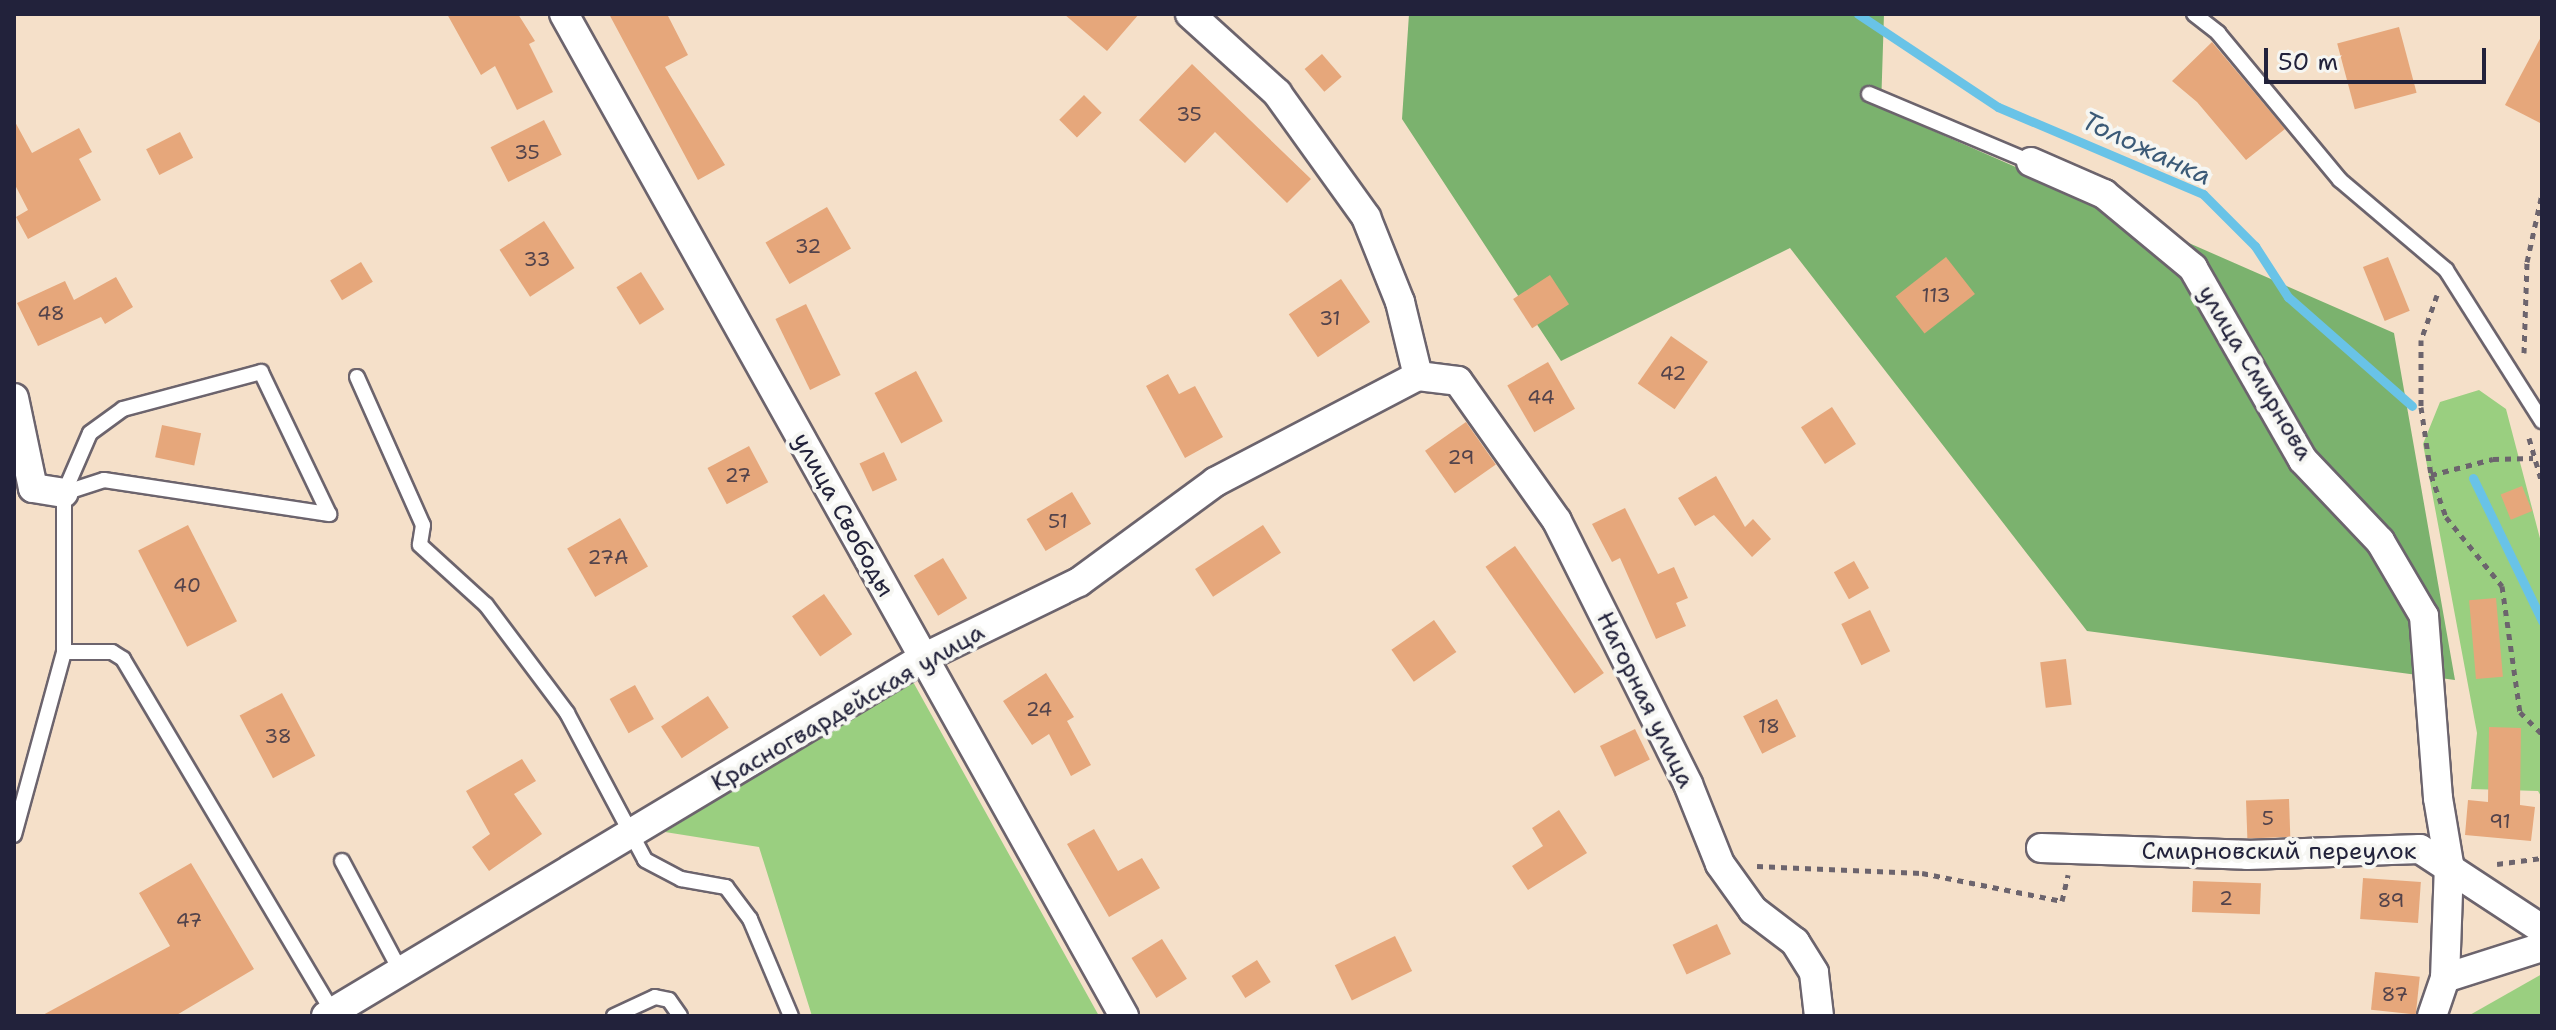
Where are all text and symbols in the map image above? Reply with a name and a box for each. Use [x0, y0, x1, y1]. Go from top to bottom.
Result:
scale bar [2268, 32, 2490, 82]
text: 50 m [2278, 46, 2338, 78]
house number: 35 [1176, 102, 1202, 126]
water label: Толожанка [2077, 104, 2217, 192]
house number: 35 [514, 140, 540, 164]
house number: 32 [795, 234, 821, 258]
house number: 33 [524, 247, 550, 271]
street label: улица Смирнова [2191, 280, 2319, 466]
house number: 113 [1921, 283, 1951, 307]
house number: 48 [37, 301, 65, 325]
house number: 31 [1319, 306, 1341, 330]
house number: 42 [1660, 361, 1686, 385]
house number: 44 [1527, 385, 1555, 409]
street label: улица Свободы [786, 428, 900, 602]
house number: 29 [1448, 445, 1474, 469]
house number: 27 [725, 463, 751, 487]
house number: 51 [1048, 509, 1068, 533]
house number: 27А [587, 545, 629, 569]
house number: 40 [173, 573, 201, 597]
street label: Нагорная улица [1590, 607, 1700, 793]
street label: Красногвардейская улица [706, 618, 990, 798]
house number: 24 [1026, 697, 1052, 721]
house number: 18 [1758, 714, 1780, 738]
house number: 38 [264, 724, 292, 748]
house number: 5 [2262, 806, 2274, 830]
house number: 91 [2489, 809, 2511, 833]
street label: Смирновский переулок [2141, 838, 2417, 866]
house number: 2 [2219, 886, 2233, 910]
house number: 89 [2378, 888, 2404, 912]
house number: 47 [176, 908, 202, 932]
house number: 87 [2382, 982, 2408, 1006]

